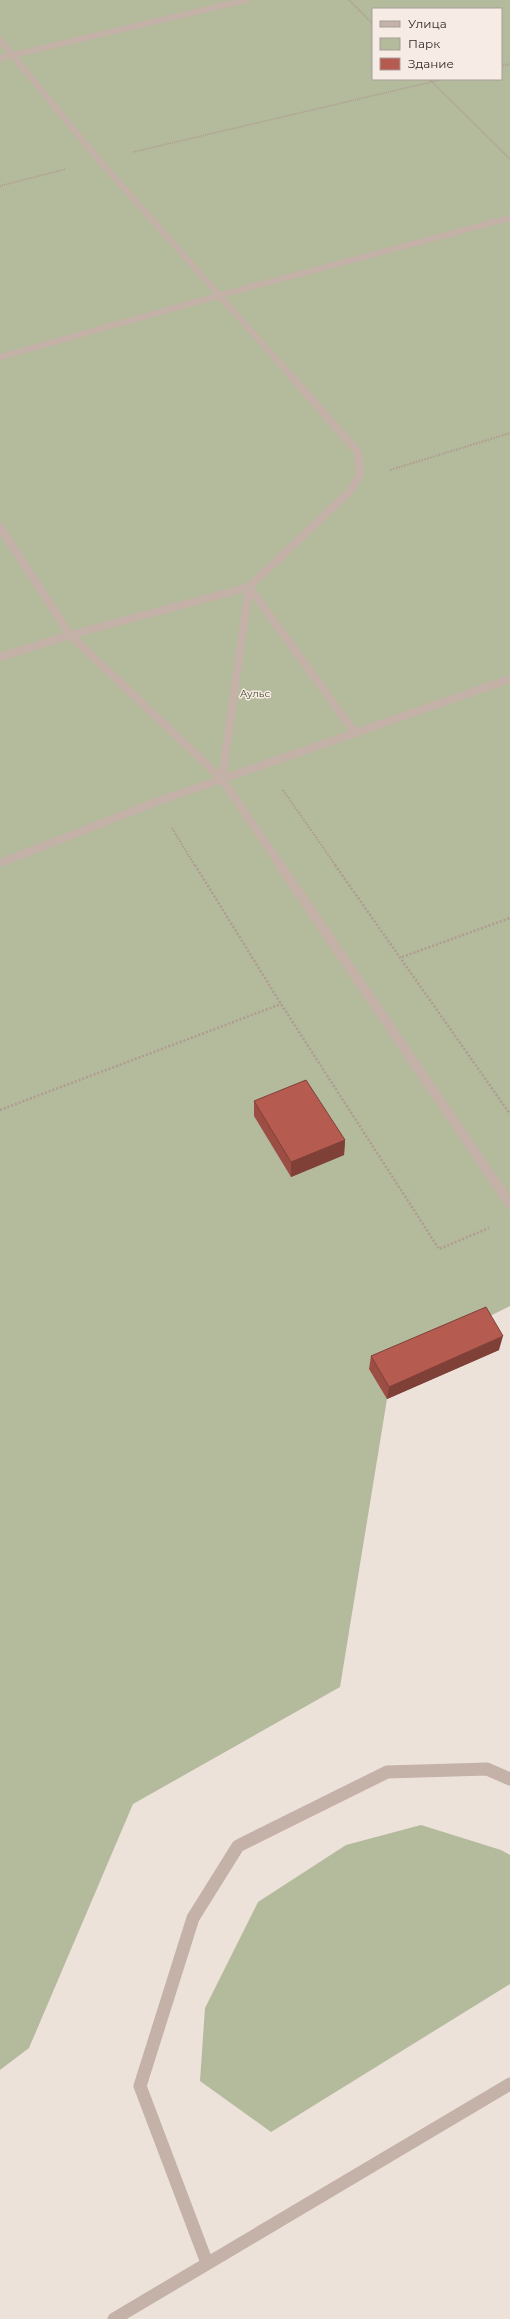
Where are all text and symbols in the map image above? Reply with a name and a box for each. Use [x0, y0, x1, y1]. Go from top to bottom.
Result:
legend [372, 8, 502, 80]
text: Улица [408, 16, 447, 31]
text: Парк [408, 36, 440, 51]
text: Здание [408, 56, 454, 71]
park label: Аульс [240, 687, 270, 700]

